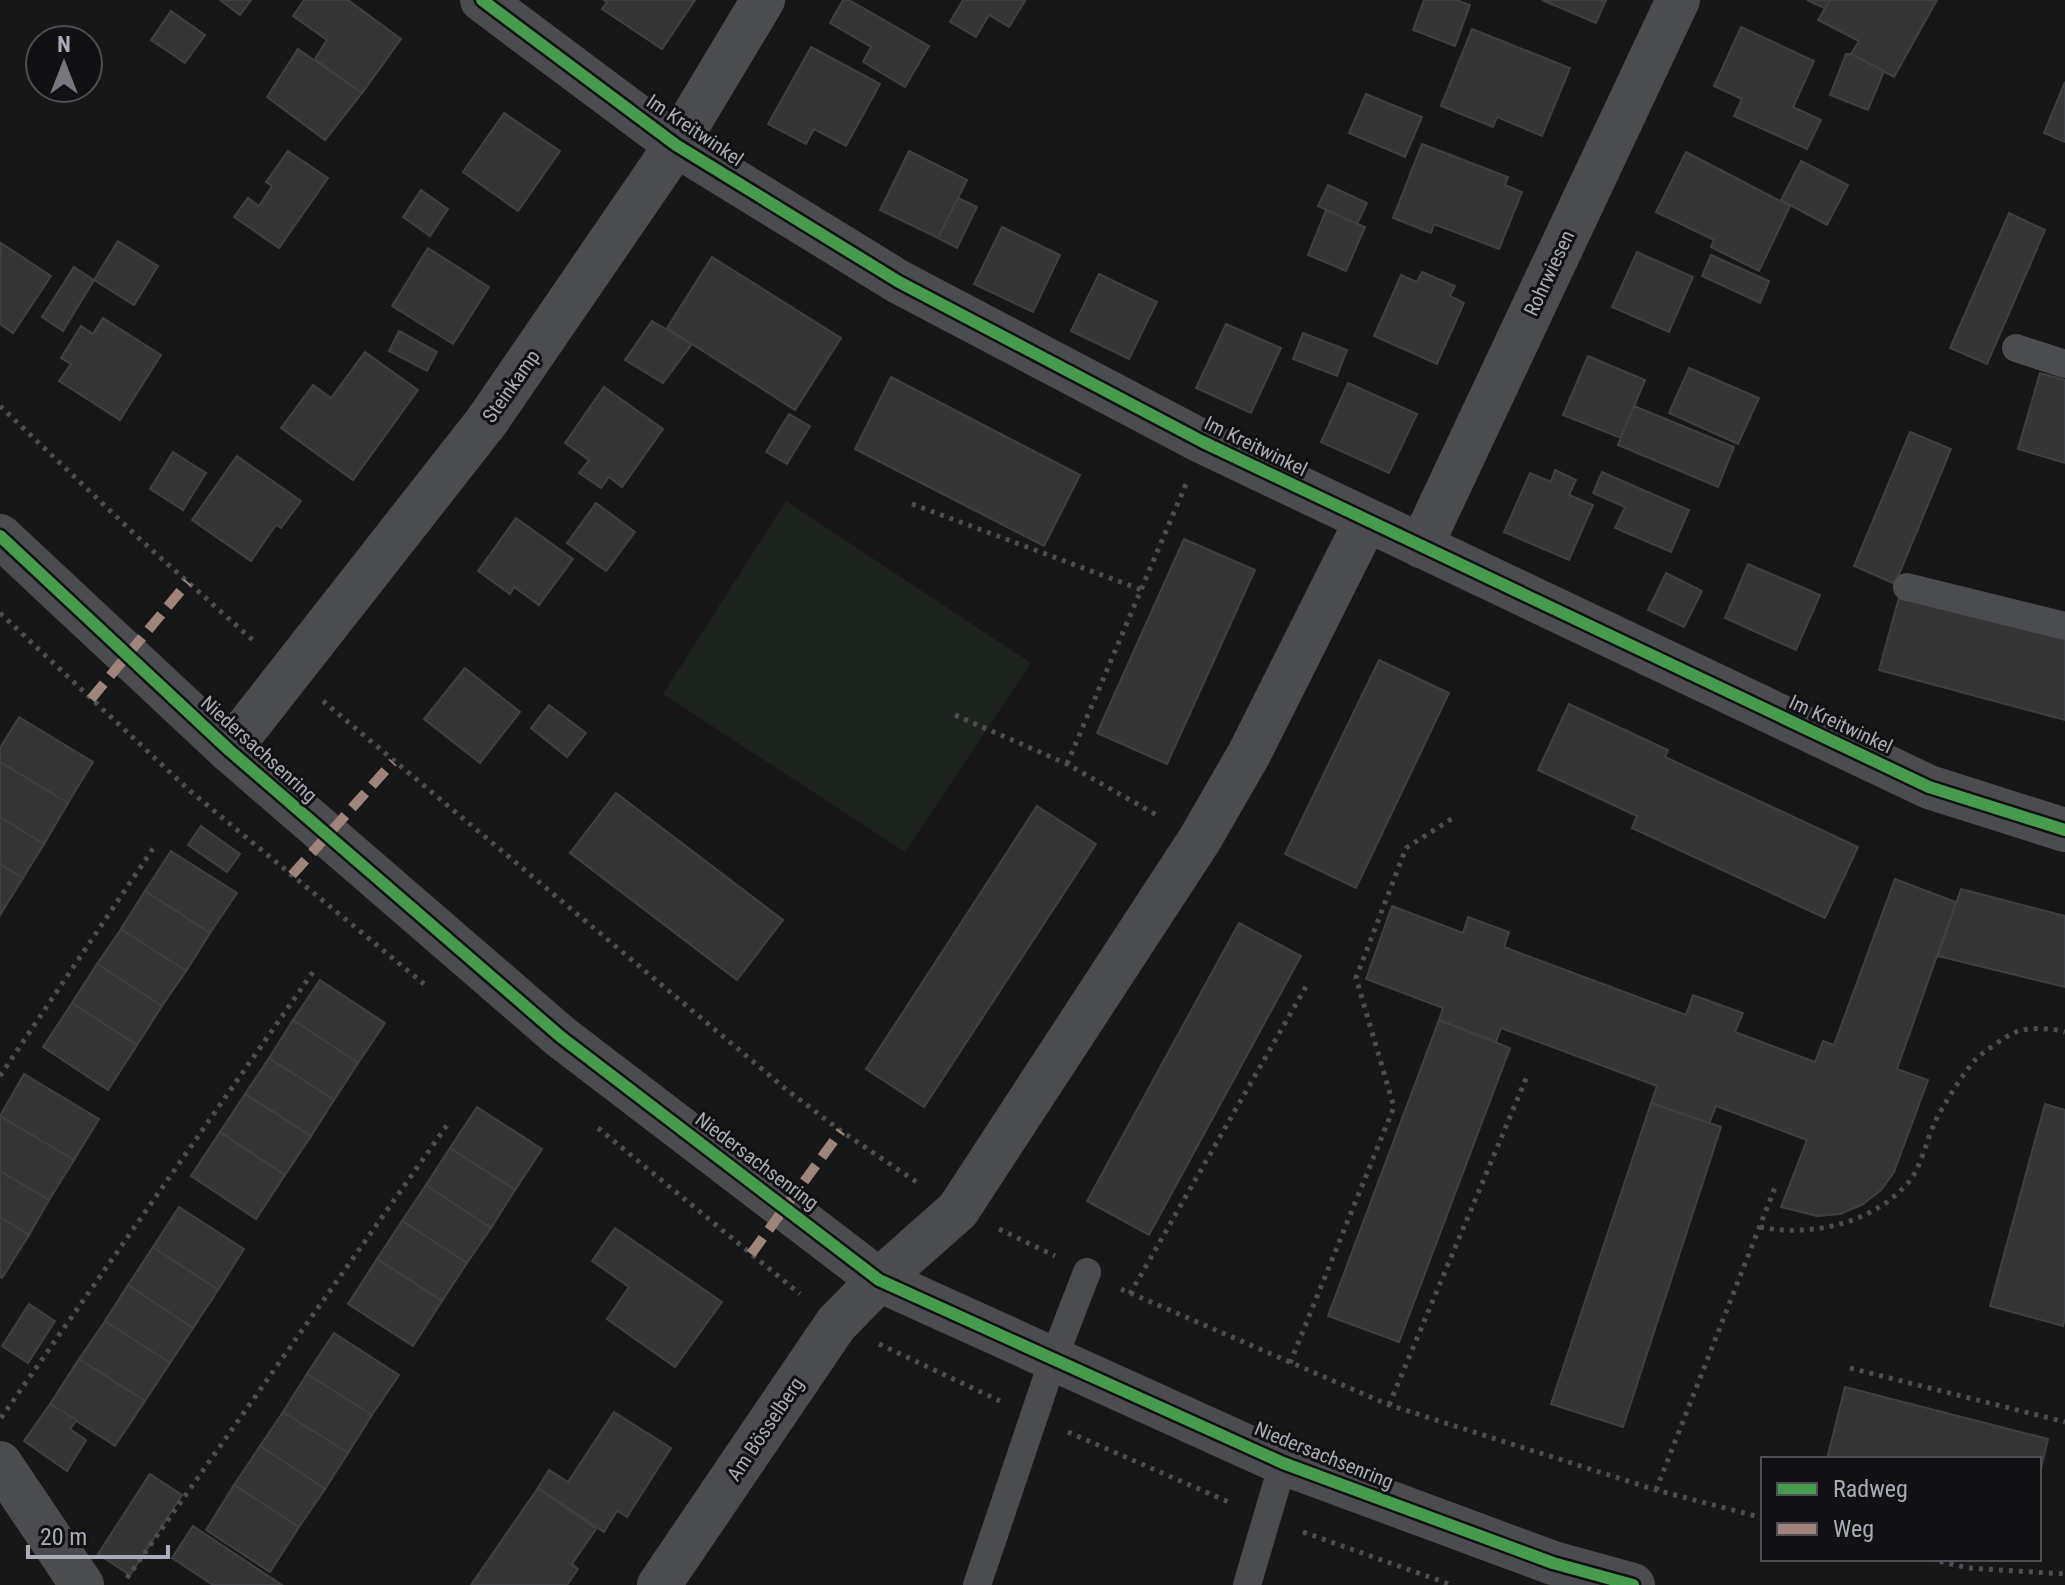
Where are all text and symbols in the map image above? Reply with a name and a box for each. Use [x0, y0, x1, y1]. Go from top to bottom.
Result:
north arrow [24, 24, 104, 104]
text: N [57, 32, 71, 57]
street label: Im Kreitwinkel [642, 89, 748, 171]
street label: Rohrwiesen [1519, 226, 1579, 320]
street label: Steinkamp [477, 345, 545, 427]
street label: Im Kreitwinkel [1201, 411, 1311, 481]
street label: Im Kreitwinkel [1785, 690, 1897, 758]
street label: Niedersachsenring [196, 691, 322, 807]
street label: Niedersachsenring [691, 1107, 823, 1215]
street label: Am Bösselberg [722, 1373, 808, 1485]
street label: Niedersachsenring [1251, 1416, 1397, 1494]
legend [1761, 1457, 2041, 1561]
text: Radweg [1833, 1475, 1908, 1503]
scale bar [28, 1509, 168, 1559]
text: Weg [1833, 1515, 1874, 1543]
text: 20 m [40, 1523, 87, 1551]

